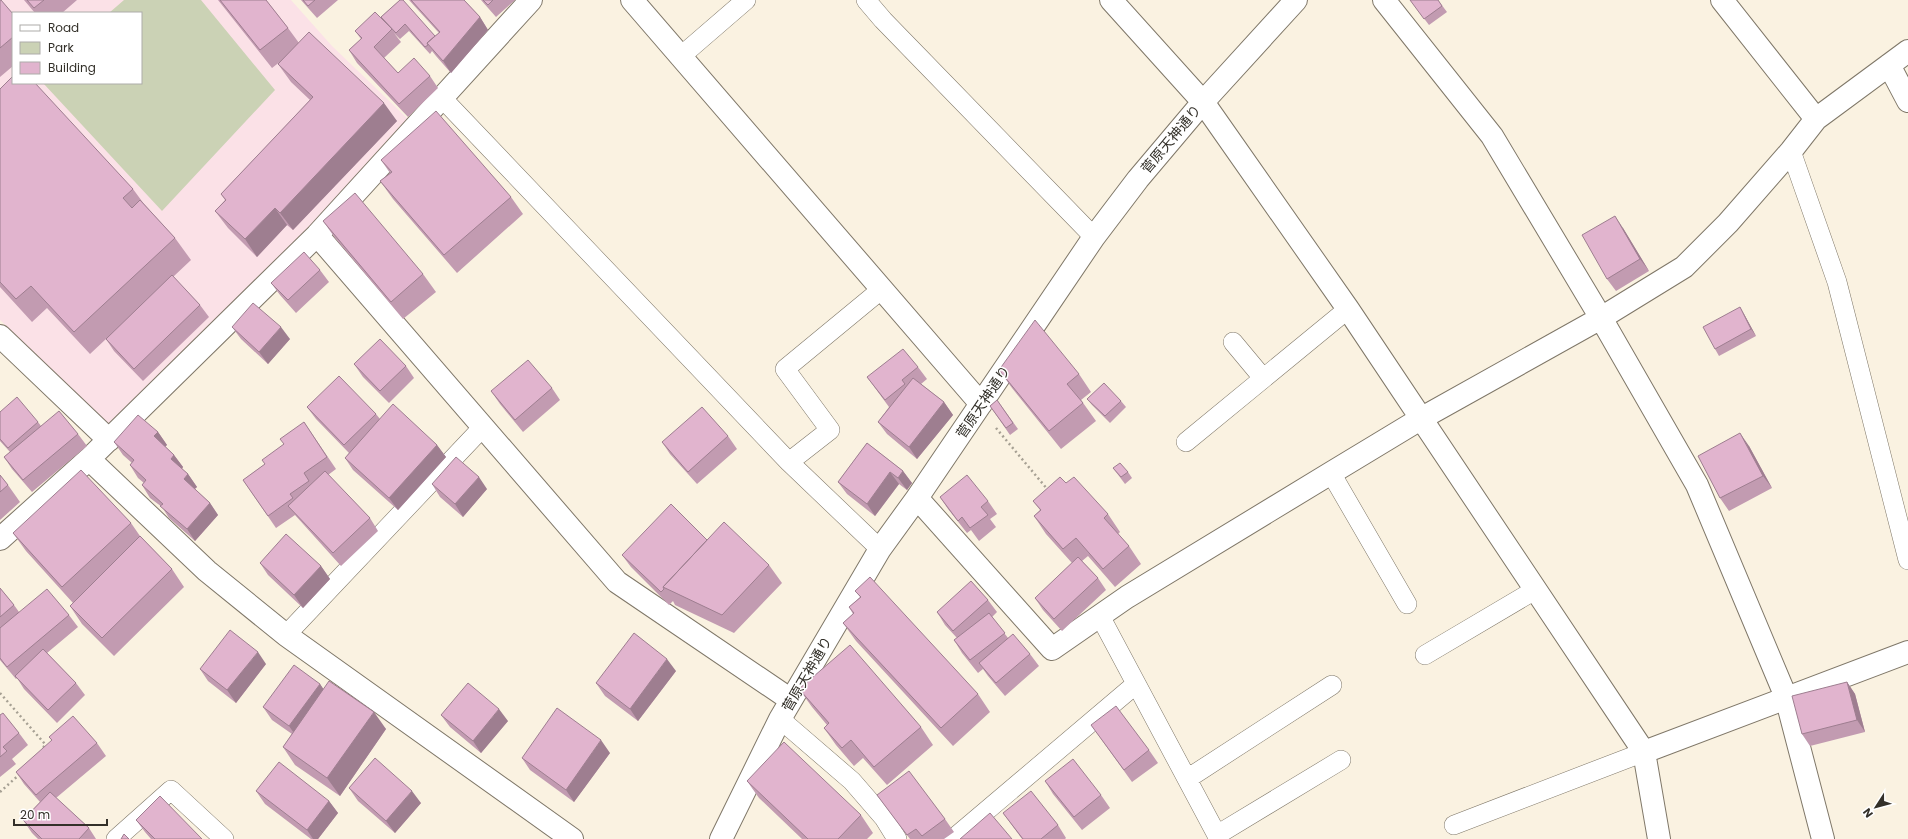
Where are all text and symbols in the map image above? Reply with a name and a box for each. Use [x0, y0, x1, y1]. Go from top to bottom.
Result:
legend [12, 12, 142, 84]
text: Road [48, 19, 79, 36]
text: Park [48, 39, 75, 56]
text: Building [48, 59, 96, 76]
street label: 菅原天神通り [1136, 100, 1206, 178]
street label: 菅原天神通り [951, 362, 1015, 442]
street label: 菅原天神通り [777, 633, 837, 715]
north arrow [1856, 787, 1896, 827]
scale bar [14, 801, 107, 827]
text: N [1859, 805, 1877, 821]
text: 20 m [20, 806, 50, 823]

